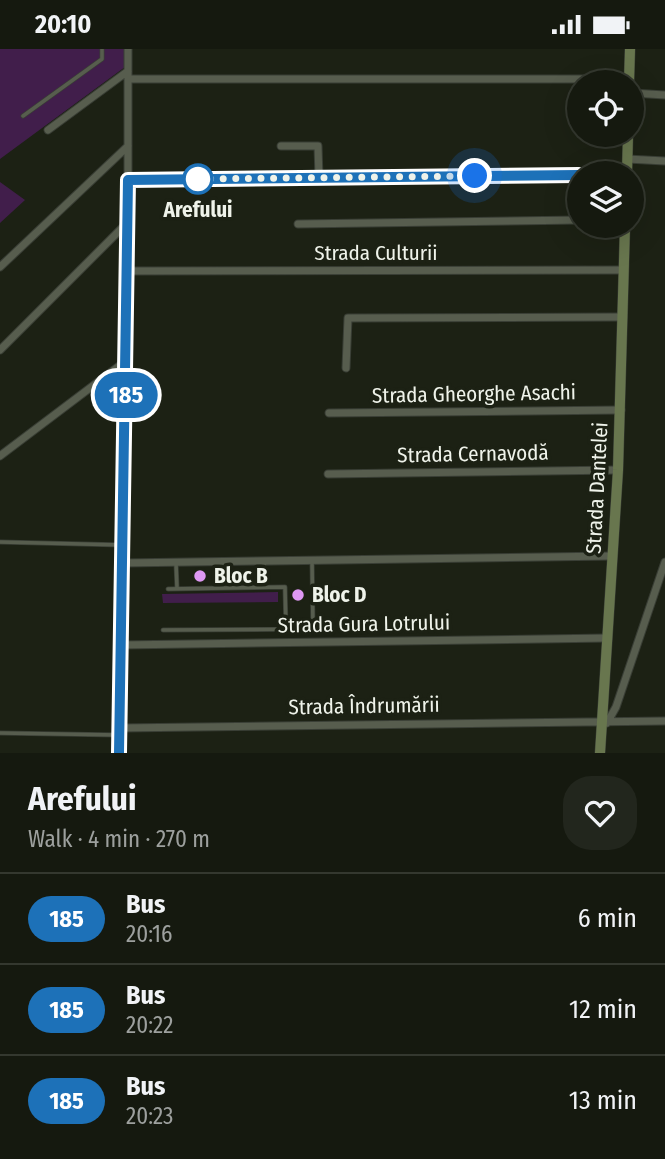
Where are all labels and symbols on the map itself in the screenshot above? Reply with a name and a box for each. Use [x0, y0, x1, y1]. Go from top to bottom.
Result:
your location [457, 158, 492, 193]
marker: Arefului [183, 164, 213, 194]
place label: Arefului [162, 197, 233, 223]
street label: Strada Culturii [314, 240, 438, 266]
line badge: 185 [86, 372, 166, 418]
street label: Strada Gheorghe Asachi [372, 379, 576, 409]
street label: Strada Dantelei [581, 421, 613, 555]
street label: Strada Cernavodă [397, 440, 549, 468]
place label: Bloc B [214, 563, 268, 589]
marker: Bloc B [192, 568, 208, 584]
place label: Bloc D [312, 582, 367, 608]
marker: Bloc D [290, 587, 306, 603]
street label: Strada Gura Lotrului [278, 609, 450, 639]
street label: Strada Îndrumării [288, 692, 440, 720]

